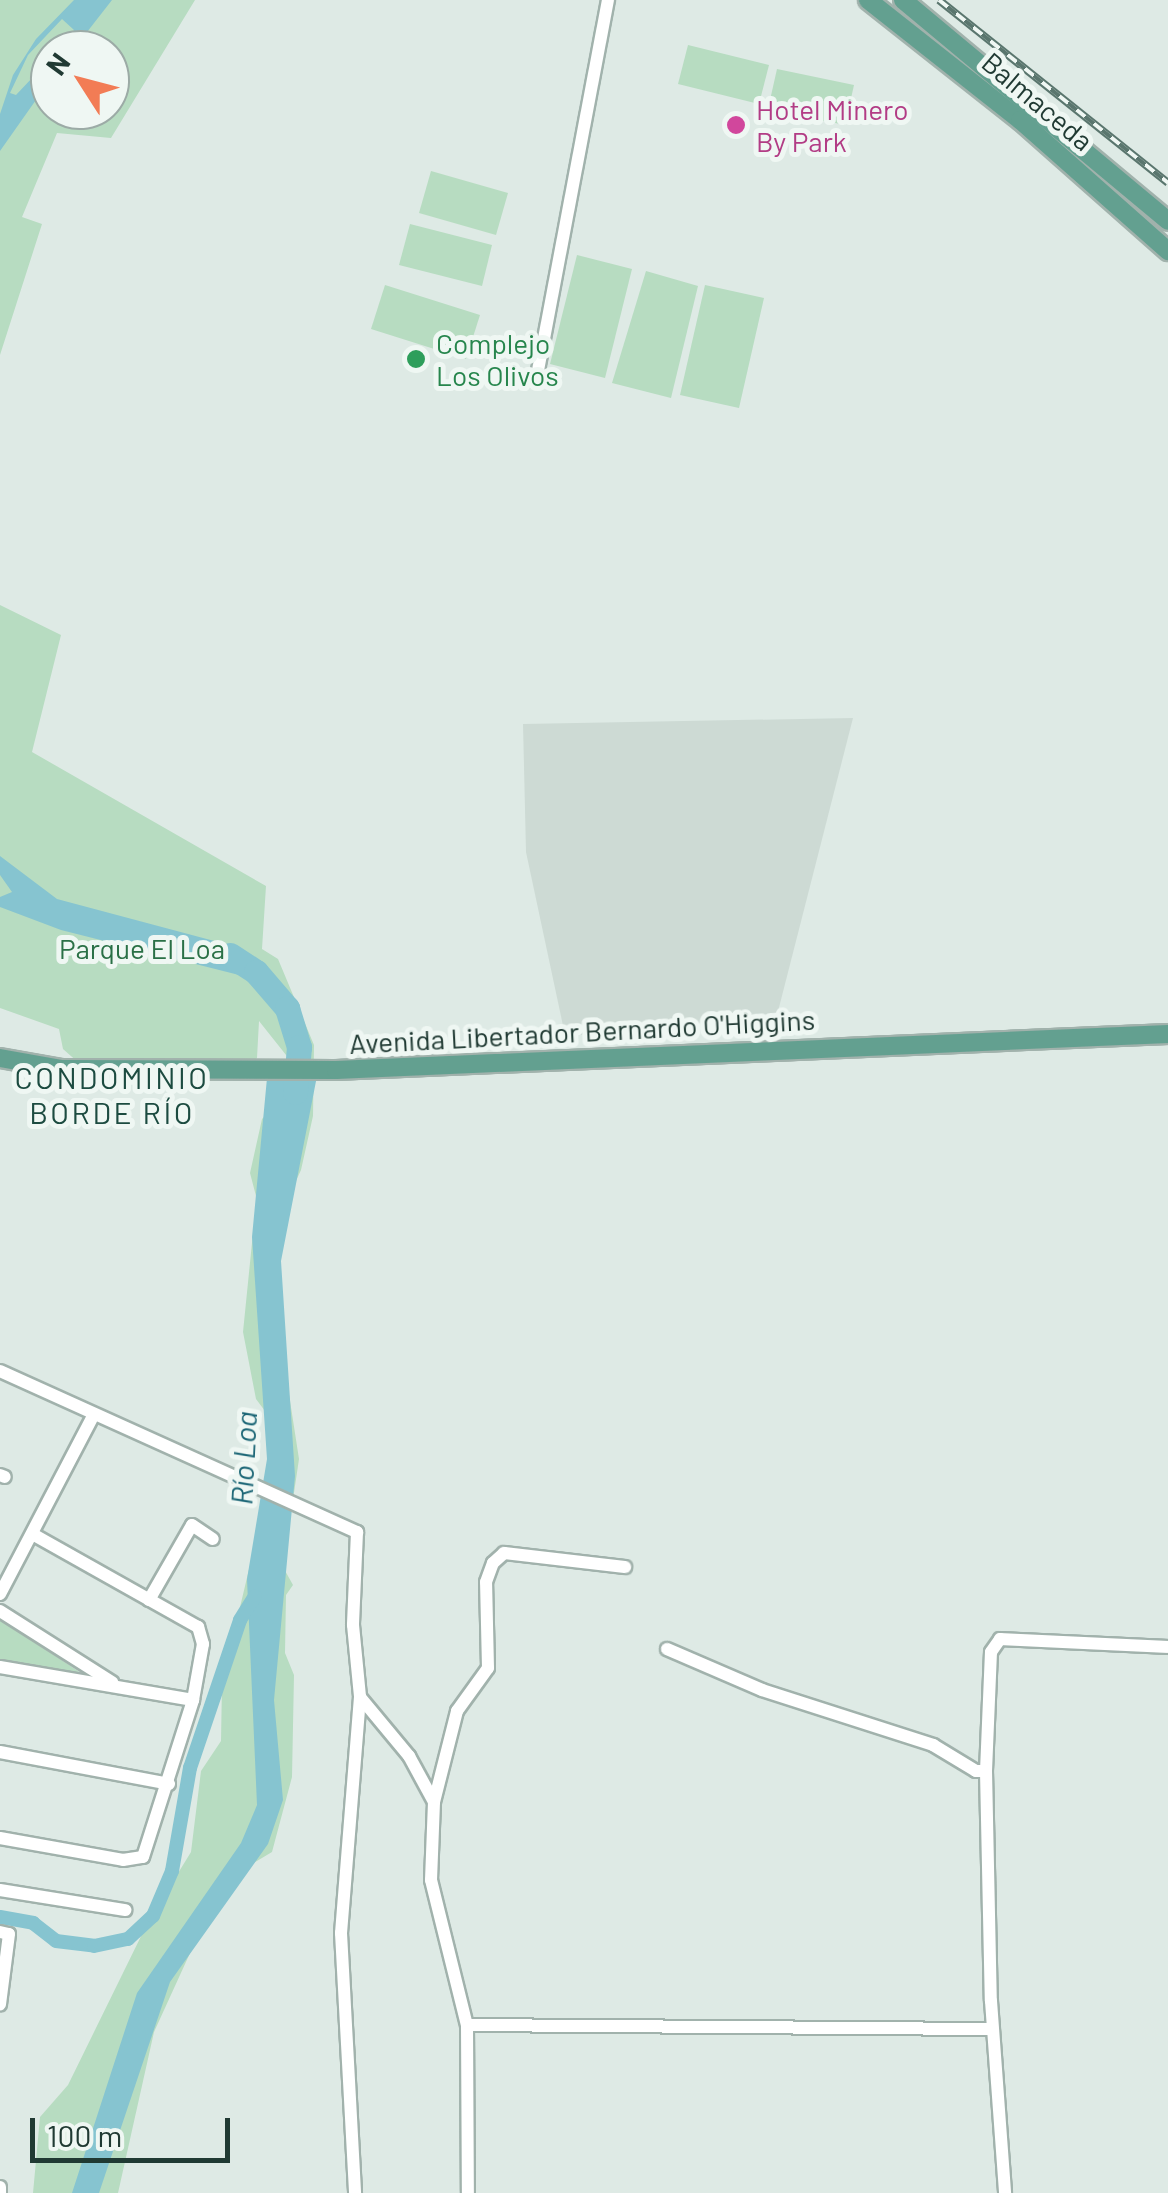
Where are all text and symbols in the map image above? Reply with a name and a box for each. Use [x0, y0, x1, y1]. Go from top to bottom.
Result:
north arrow [30, 30, 130, 130]
street label: Balmaceda [976, 45, 1100, 157]
text: N [38, 46, 77, 81]
place label: Hotel Minero By Park [756, 92, 908, 158]
marker: Hotel Minero By Park [725, 114, 747, 136]
place label: Complejo Los Olivos [436, 326, 559, 392]
marker: Complejo Los Olivos [405, 348, 427, 370]
park label: Parque El Loa [59, 931, 225, 965]
street label: Avenida Libertador Bernardo O'Higgins [348, 1002, 816, 1060]
district label: CONDOMINIO BORDE RÍO [15, 1059, 209, 1130]
water label: Río Loa [223, 1410, 263, 1506]
scale bar [35, 2098, 235, 2160]
text: 100 m [47, 2117, 122, 2153]

